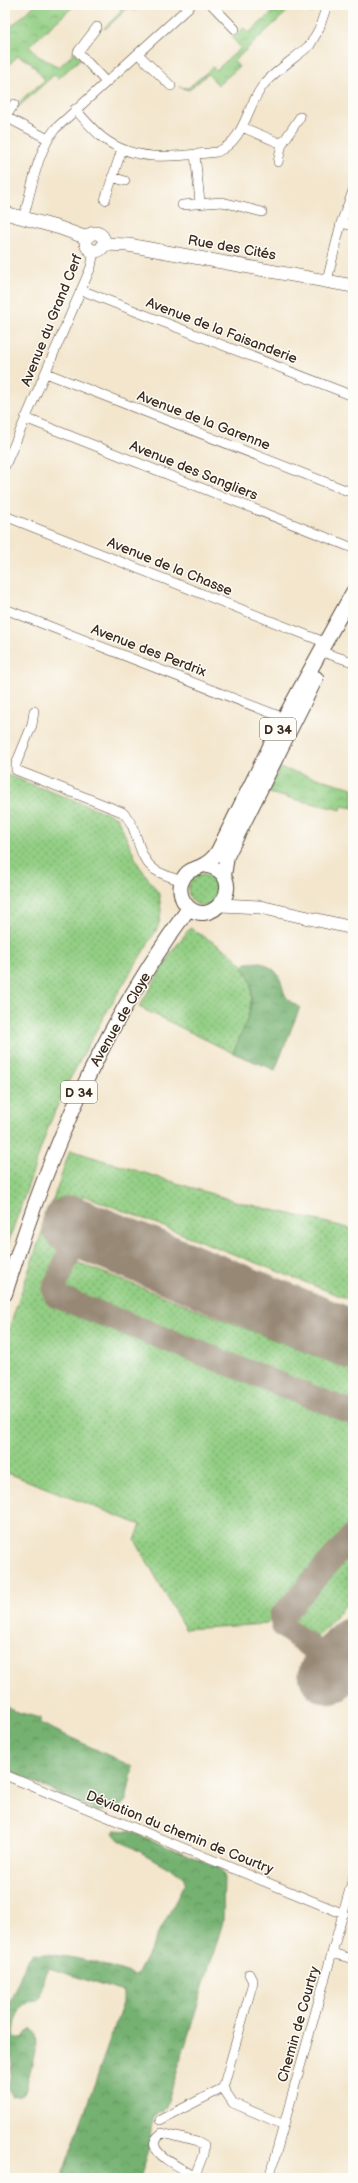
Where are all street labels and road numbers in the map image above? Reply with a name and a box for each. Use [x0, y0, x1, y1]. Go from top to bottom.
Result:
street label: Rue des Cités [186, 231, 277, 264]
street label: Avenue du Grand Cerf [17, 251, 86, 389]
street label: Avenue de la Faisanderie [144, 294, 300, 367]
street label: Avenue de la Garenne [135, 387, 273, 454]
street label: Avenue des Sangliers [127, 437, 260, 504]
street label: Avenue de la Chasse [105, 534, 235, 599]
street label: Avenue des Perdrix [89, 621, 209, 680]
road number: D 34 [260, 718, 296, 740]
street label: Avenue de Claye [87, 969, 154, 1069]
road number: D 34 [61, 1081, 97, 1103]
street label: Déviation du chemin de Courtry [84, 1787, 277, 1878]
street label: Chemin de Courtry [274, 1964, 323, 2084]

